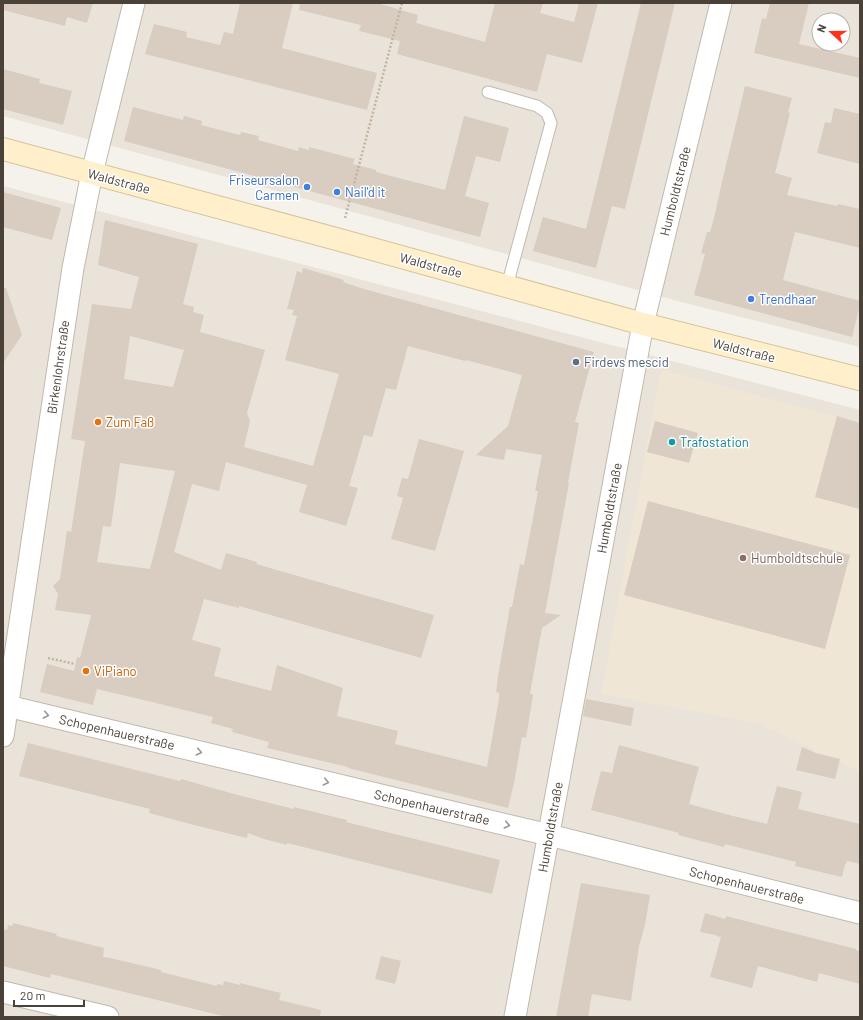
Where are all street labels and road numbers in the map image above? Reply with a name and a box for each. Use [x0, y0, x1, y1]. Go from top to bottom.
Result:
street label: Humboldtstraße [656, 145, 694, 237]
street label: Waldstraße [86, 165, 152, 197]
street label: Waldstraße [398, 249, 464, 281]
street label: Birkenlohrstraße [43, 319, 73, 415]
street label: Waldstraße [711, 334, 777, 366]
street label: Humboldtstraße [593, 461, 625, 555]
street label: Schopenhauerstraße [58, 711, 176, 753]
street label: Humboldtstraße [534, 780, 566, 874]
street label: Schopenhauerstraße [373, 786, 491, 828]
street label: Schopenhauerstraße [688, 863, 806, 907]

